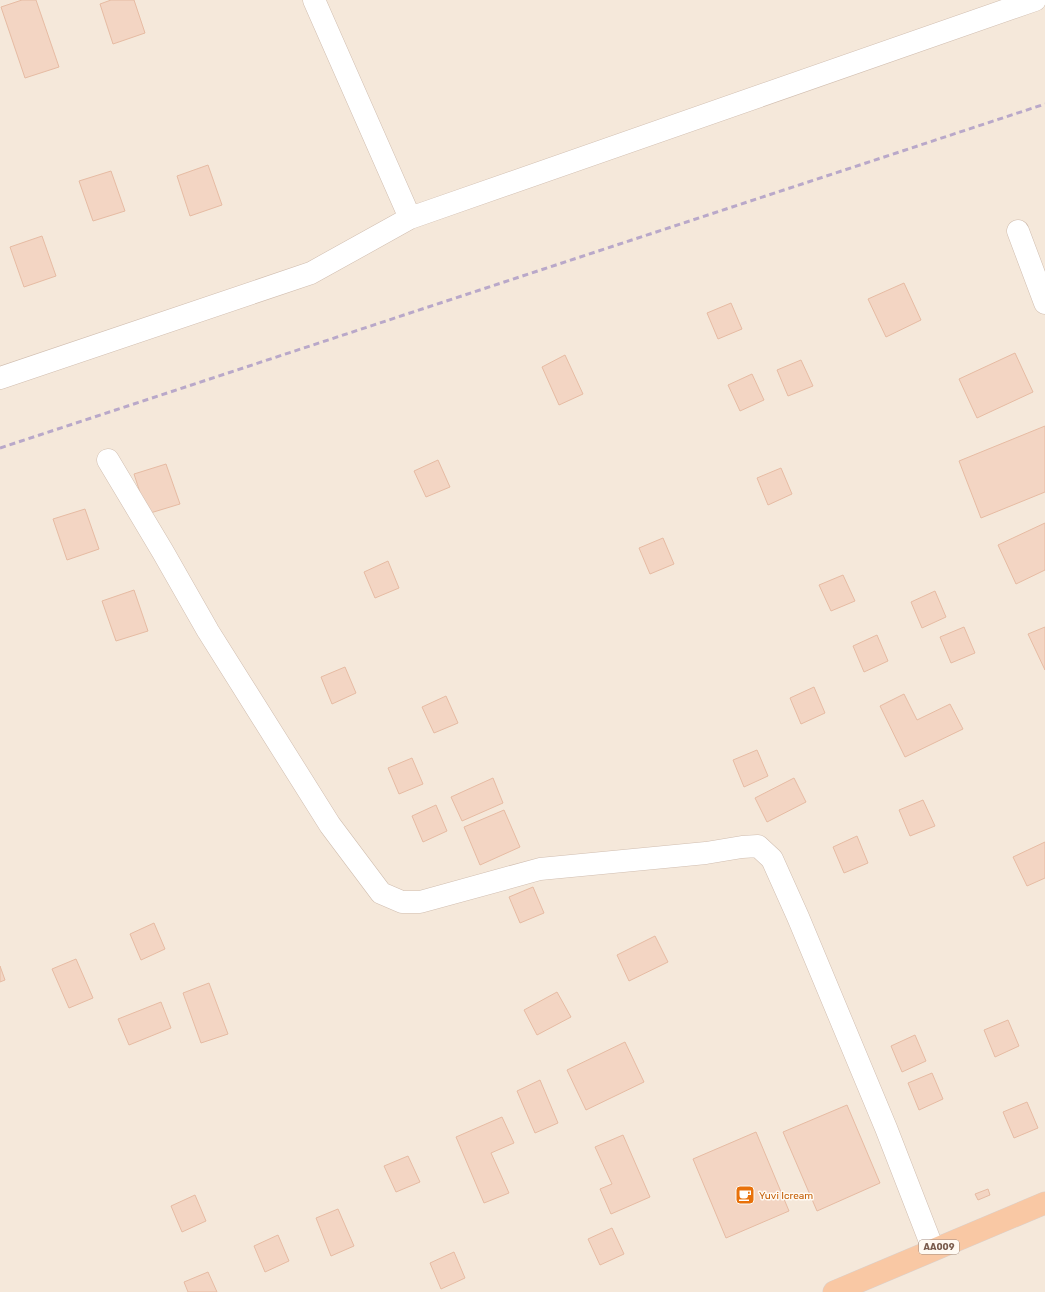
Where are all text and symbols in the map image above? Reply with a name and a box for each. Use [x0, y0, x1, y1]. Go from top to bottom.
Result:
cafe icon: Yuvi Icream [734, 1184, 756, 1206]
place label: Yuvi Icream [759, 1190, 813, 1202]
road number: AA009 [919, 1240, 959, 1254]

